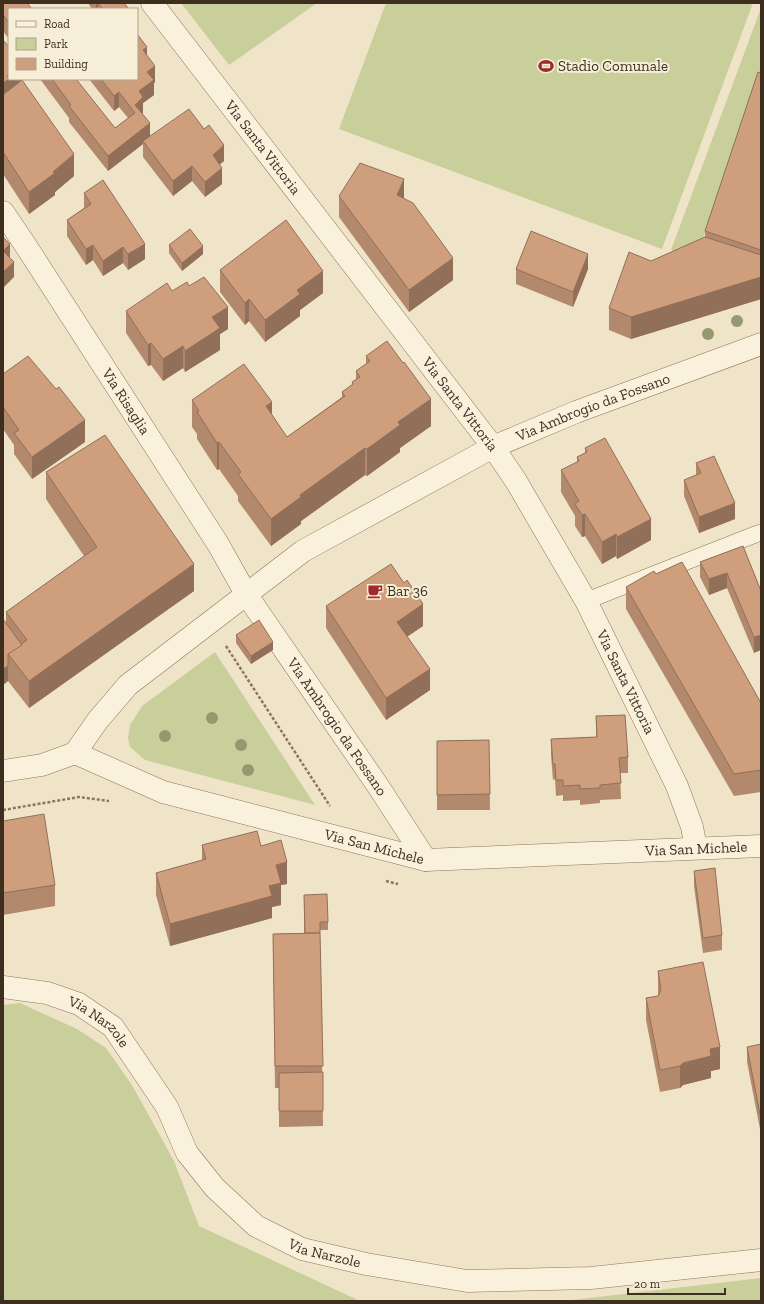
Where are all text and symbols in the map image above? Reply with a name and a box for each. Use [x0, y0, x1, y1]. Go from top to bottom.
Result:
legend [8, 8, 138, 80]
text: Road [44, 17, 70, 31]
text: Park [44, 37, 69, 51]
text: Building [44, 57, 88, 71]
sports icon: Stadio Comunale [537, 57, 555, 75]
place label: Stadio Comunale [558, 57, 668, 75]
street label: Via Santa Vittoria [220, 96, 305, 198]
street label: Via Santa Vittoria [418, 353, 502, 455]
street label: Via Risaglia [98, 364, 154, 438]
street label: Via Ambrogio da Fossano [512, 369, 673, 446]
cafe icon: Bar 36 [366, 582, 384, 600]
place label: Bar 36 [387, 582, 428, 600]
street label: Via Santa Vittoria [592, 626, 659, 737]
street label: Via Ambrogio da Fossano [283, 653, 391, 799]
street label: Via San Michele [321, 825, 426, 868]
street label: Via San Michele [644, 838, 748, 860]
street label: Via Narzole [65, 992, 133, 1051]
street label: Via Narzole [284, 1234, 362, 1271]
scale bar [628, 1270, 725, 1296]
text: 20 m [634, 1277, 661, 1291]

